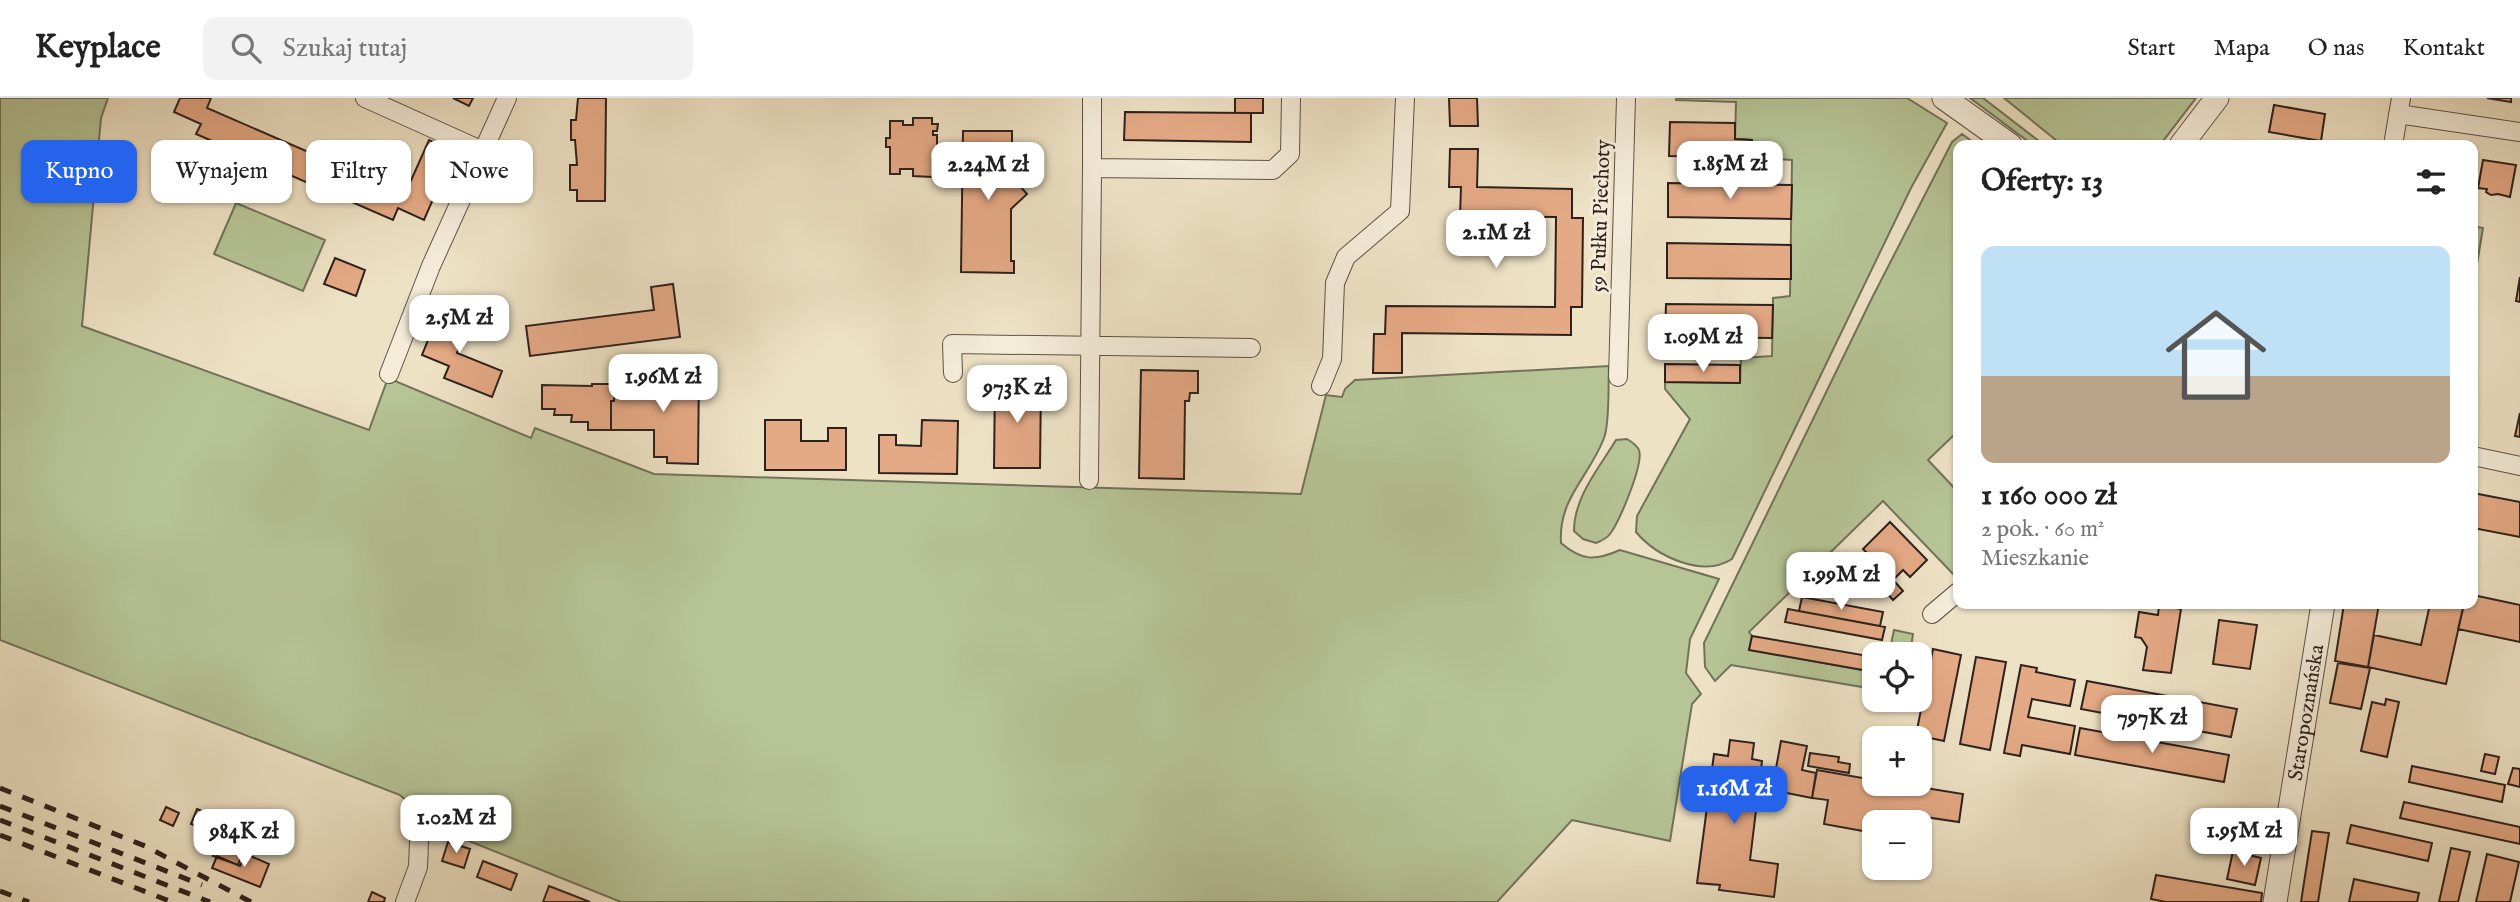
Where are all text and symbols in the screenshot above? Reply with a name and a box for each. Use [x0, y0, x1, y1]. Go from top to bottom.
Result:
search box [203, 17, 693, 80]
text: Keyplace [35, 27, 161, 69]
icon: search [227, 29, 265, 67]
text: Szukaj tutaj [283, 32, 407, 65]
text: Start [2127, 33, 2175, 64]
text: Mapa [2213, 33, 2270, 64]
text: O nas [2308, 33, 2364, 64]
text: Kontakt [2402, 33, 2485, 64]
street label: 59 Pułku Piechoty [1585, 138, 1618, 293]
chip: Kupno [21, 140, 137, 203]
chip: Wynajem [151, 140, 292, 203]
chip: Filtry [306, 140, 411, 203]
chip: Nowe [425, 140, 533, 203]
pin: 1.85M zł [1658, 141, 1802, 201]
pin: 2.24M zł [916, 142, 1060, 202]
text: 1.85M zł [1693, 149, 1767, 178]
text: 2.24M zł [947, 150, 1029, 179]
text: Oferty: 13 [1981, 163, 2103, 201]
icon: filters [2412, 163, 2450, 201]
pin: 2.1M zł [1431, 211, 1561, 270]
text: 2.1M zł [1462, 218, 1530, 247]
icon: home [2153, 292, 2279, 418]
pin: 2.5M zł [394, 296, 524, 355]
text: 2.5M zł [425, 303, 493, 332]
pin: 1.09M zł [1631, 314, 1775, 374]
text: 1.09M zł [1664, 322, 1742, 351]
pin: 1.96M zł [591, 354, 735, 414]
text: 1.96M zł [625, 362, 701, 391]
pin: 973K zł [952, 366, 1082, 425]
text: 973K zł [983, 373, 1051, 402]
text: 1 160 000 zł [1981, 477, 2117, 515]
text: 2 pok. · 60 m² [1981, 515, 2104, 544]
text: Mieszkanie [1981, 544, 2089, 573]
pin: 1.99M zł [1769, 552, 1913, 612]
text: 1.99M zł [1802, 560, 1880, 589]
map controls [1862, 642, 1932, 880]
button: locate [1862, 642, 1932, 712]
street label: Staropoznańska [2283, 642, 2331, 783]
pin: 797K zł [2087, 696, 2217, 755]
text: 797K zł [2117, 703, 2187, 732]
button: + [1862, 726, 1932, 796]
pin: 1.16M zł [1662, 766, 1806, 826]
text: 1.16M zł [1696, 774, 1772, 803]
pin: 1.02M zł [384, 796, 528, 855]
text: 1.02M zł [416, 803, 496, 832]
pin: 1.95M zł [2172, 808, 2316, 868]
pin: 984K zł [179, 810, 309, 869]
button: − [1862, 810, 1932, 880]
text: 1.95M zł [2206, 816, 2282, 845]
text: 984K zł [210, 817, 278, 846]

